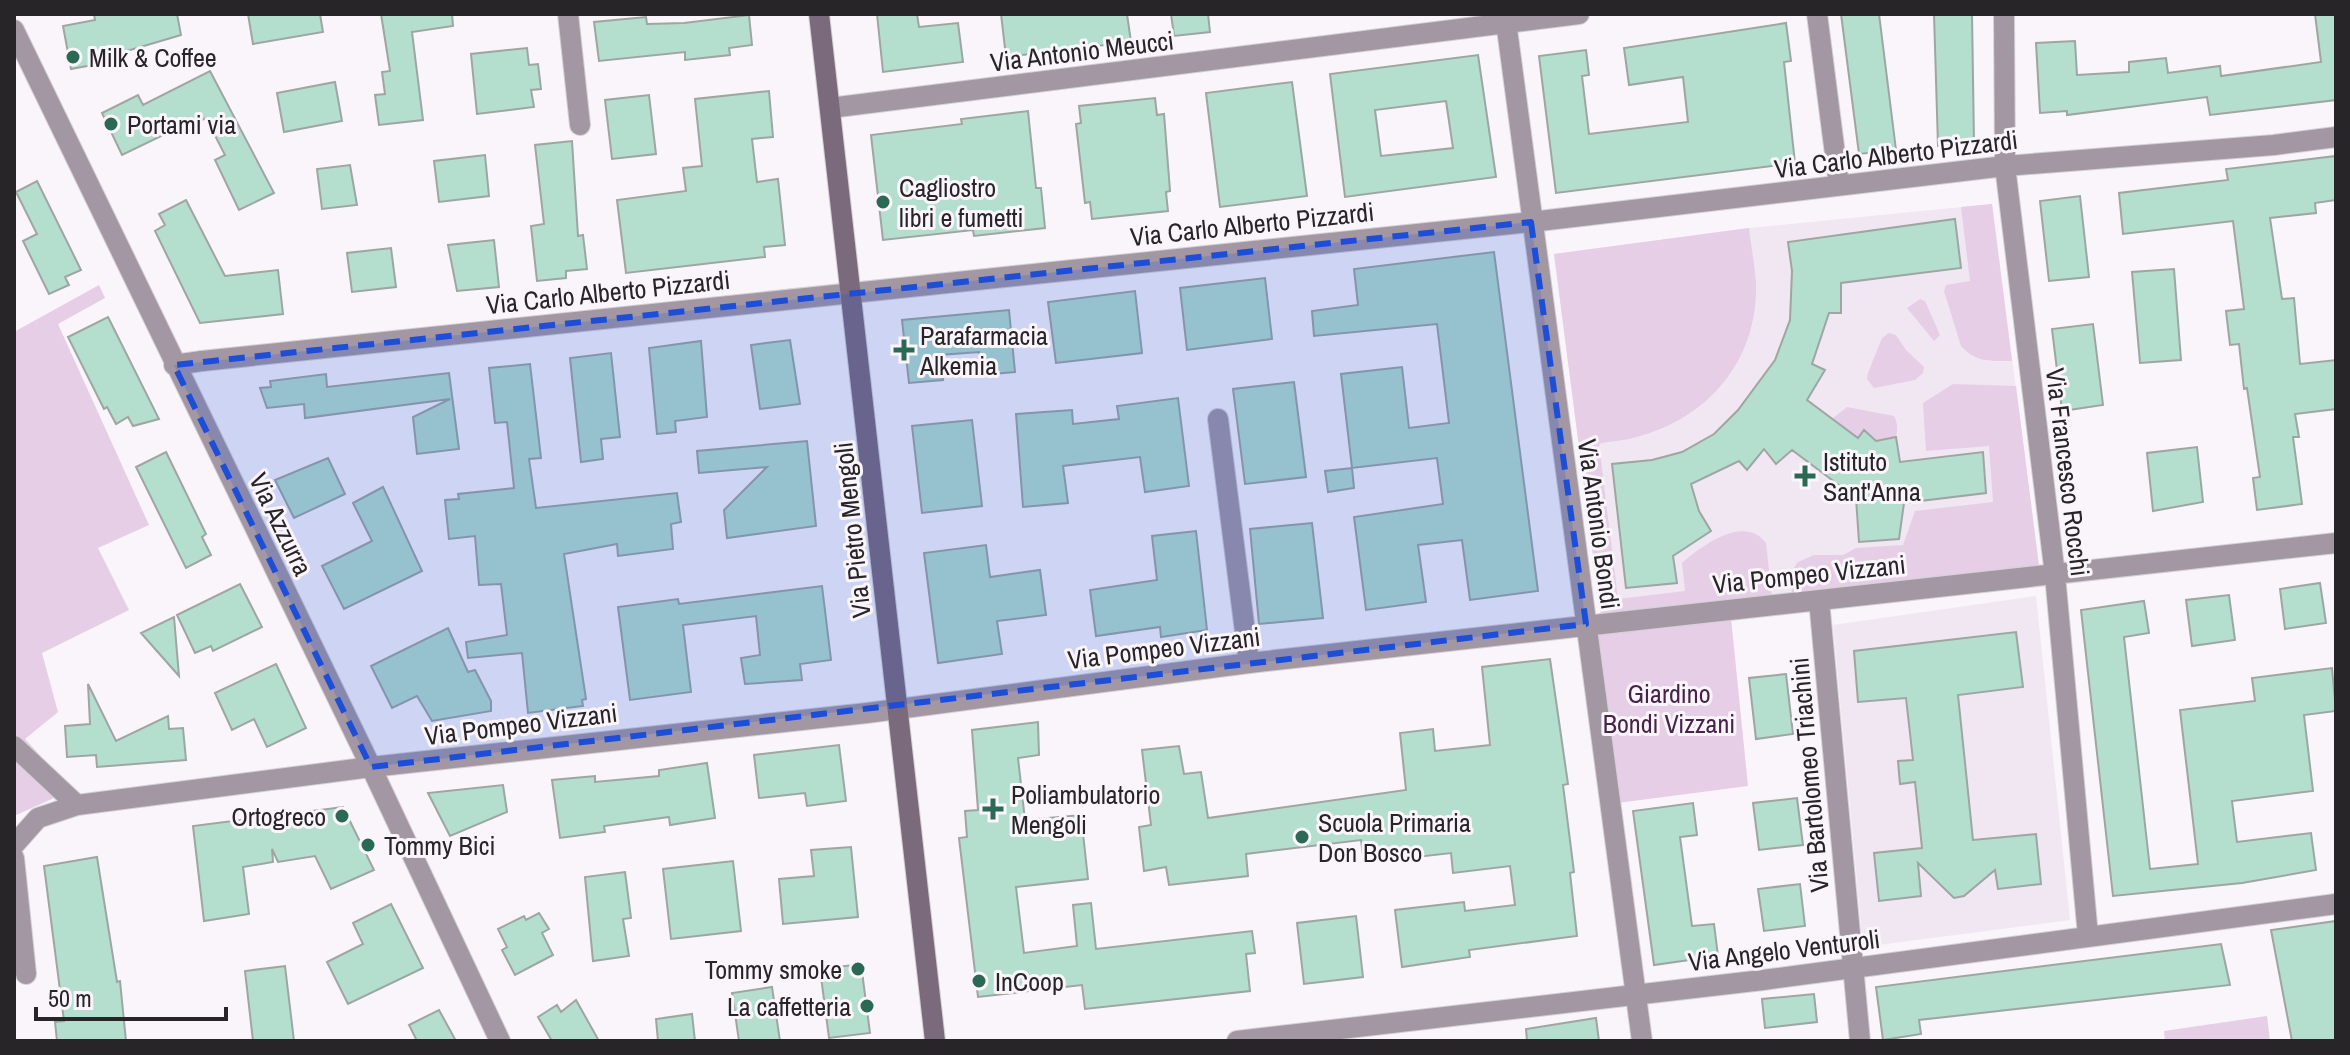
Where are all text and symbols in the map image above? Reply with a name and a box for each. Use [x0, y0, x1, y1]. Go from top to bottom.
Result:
street label: Via Antonio Meucci [988, 22, 1176, 80]
place label: Milk & Coffee [89, 40, 217, 75]
marker: Milk & Coffee [64, 48, 82, 66]
place label: Portami via [127, 107, 236, 142]
marker: Portami via [102, 115, 120, 133]
street label: Via Carlo Alberto Pizzardi [1772, 122, 2020, 186]
place label: Cagliostro libri e fumetti [899, 170, 1023, 235]
marker: Cagliostro libri e fumetti [874, 193, 892, 211]
street label: Via Carlo Alberto Pizzardi [1128, 194, 1376, 254]
street label: Via Carlo Alberto Pizzardi [484, 262, 732, 322]
place label: Parafarmacia Alkemia [919, 318, 1048, 383]
marker: Parafarmacia Alkemia [895, 341, 913, 359]
street label: Via Francesco Rocchi [2038, 366, 2098, 578]
street label: Via Antonio Bondi [1570, 437, 1628, 611]
street label: Via Pietro Mengoli [825, 441, 879, 619]
place label: Istituto Sant'Anna [1823, 444, 1921, 509]
marker: Istituto Sant'Anna [1794, 465, 1816, 487]
street label: Via Azzurra [241, 467, 321, 581]
street label: Via Pompeo Vizzani [1711, 546, 1907, 602]
street label: Via Pompeo Vizzani [1066, 619, 1262, 677]
street label: Via Bartolomeo Triachini [1781, 656, 1837, 894]
park label: Giardino Bondi Vizzani [1603, 676, 1735, 741]
street label: Via Pompeo Vizzani [423, 695, 619, 753]
place label: Poliambulatorio Mengoli [1011, 777, 1160, 842]
marker: Poliambulatorio Mengoli [982, 798, 1004, 820]
place label: Ortogreco [231, 799, 326, 834]
place label: Scuola Primaria Don Bosco [1318, 805, 1471, 870]
marker: Ortogreco [333, 807, 351, 825]
place label: Tommy Bici [384, 828, 495, 863]
marker: Scuola Primaria Don Bosco [1293, 828, 1311, 846]
marker: Tommy Bici [359, 836, 377, 854]
street label: Via Angelo Venturoli [1686, 921, 1882, 979]
place label: Tommy smoke [705, 952, 842, 987]
marker: Tommy smoke [849, 960, 867, 978]
place label: InCoop [995, 964, 1064, 999]
scale bar [36, 971, 226, 1021]
marker: InCoop [970, 972, 988, 990]
text: 50 m [48, 982, 92, 1014]
place label: La caffetteria [727, 989, 851, 1024]
marker: La caffetteria [858, 997, 876, 1015]

